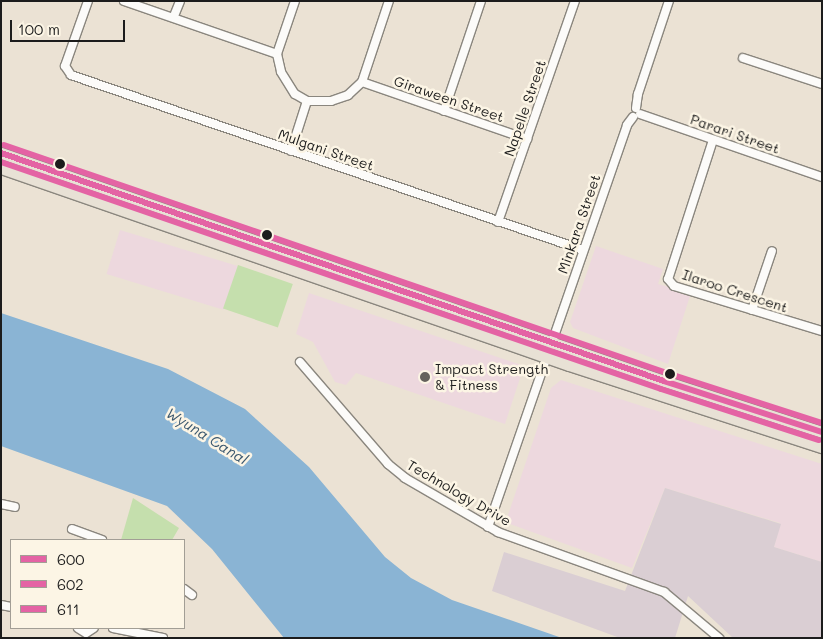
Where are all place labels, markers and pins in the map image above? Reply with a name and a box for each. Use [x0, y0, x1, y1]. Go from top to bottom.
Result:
unlabelled marker [55, 159, 65, 169]
unlabelled marker [262, 230, 272, 240]
place label: Impact Strength & Fitness [435, 361, 548, 394]
unlabelled marker [665, 369, 675, 379]
marker: Impact Strength & Fitness [419, 371, 431, 383]

